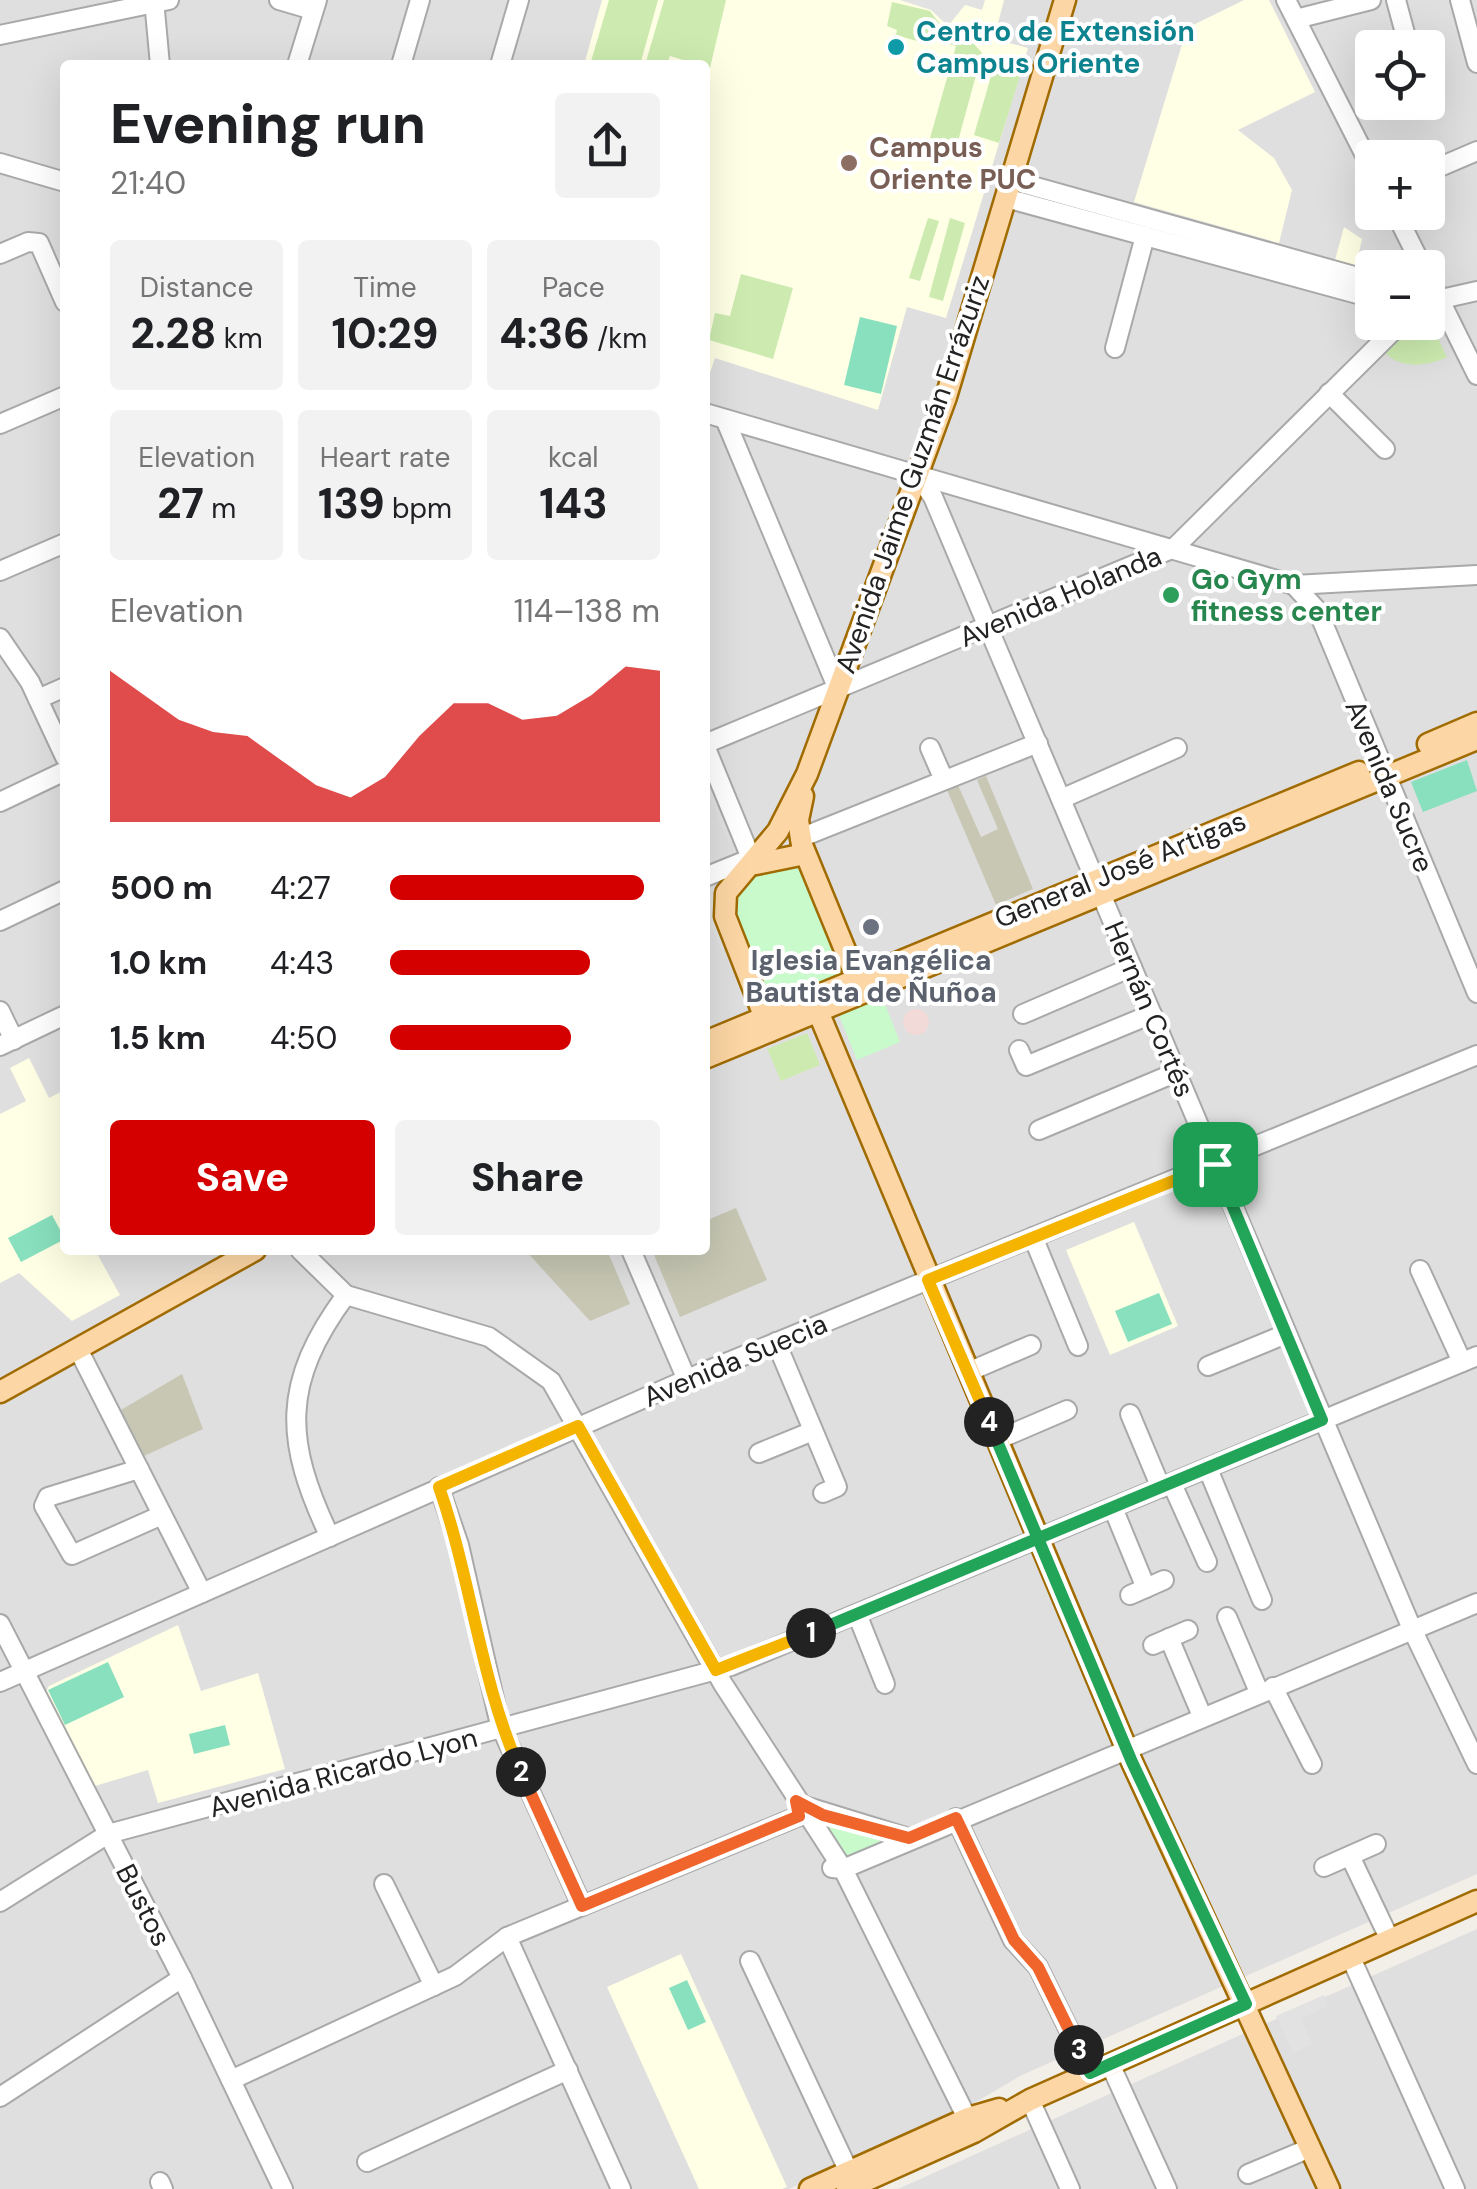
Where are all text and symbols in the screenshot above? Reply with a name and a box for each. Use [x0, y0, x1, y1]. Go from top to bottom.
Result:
place label: Centro de Extensión Campus Oriente [916, 13, 1195, 82]
map controls [1355, 30, 1445, 340]
button: locate [1355, 30, 1445, 120]
marker: Centro de Extensión Campus Oriente [885, 36, 907, 58]
text: Evening run [110, 88, 426, 160]
button: share [555, 93, 660, 198]
place label: Campus Oriente PUC [869, 129, 1036, 198]
button: + [1355, 140, 1445, 230]
marker: Campus Oriente PUC [838, 152, 860, 174]
text: 21:40 [110, 162, 186, 204]
button: − [1355, 250, 1445, 340]
text: Distance [140, 269, 253, 306]
text: Time [353, 269, 417, 306]
text: Pace [542, 269, 605, 306]
street label: Avenida Jaime Guzmán Errázuriz [827, 270, 998, 678]
text: 2.28 [131, 306, 216, 361]
text: 10:29 [332, 306, 438, 361]
text: 4:36 [499, 306, 590, 361]
text: km [216, 320, 263, 357]
text: /km [590, 320, 647, 357]
text: Elevation [138, 439, 255, 476]
text: Heart rate [320, 439, 450, 476]
text: kcal [548, 439, 599, 476]
text: 27 [157, 476, 204, 531]
text: 139 [318, 476, 385, 531]
text: 143 [539, 476, 608, 531]
text: m [204, 490, 236, 527]
text: bpm [385, 490, 452, 527]
street label: Avenida Holanda [953, 537, 1167, 656]
place label: Go Gym fitness center [1191, 561, 1382, 630]
marker: Go Gym fitness center [1160, 584, 1182, 606]
text: Elevation [110, 590, 243, 632]
text: 114–138 m [514, 590, 660, 632]
street label: Avenida Sucre [1337, 694, 1443, 878]
street label: General José Artigas [989, 802, 1251, 937]
text: 500 m [110, 867, 213, 909]
text: 4:27 [270, 867, 331, 909]
marker: Iglesia Evangélica Bautista de Ñuñoa [860, 916, 882, 938]
street label: Hernán Cortés [1096, 916, 1203, 1103]
text: 1.0 km [110, 942, 207, 984]
text: 4:43 [270, 942, 334, 984]
place label: Iglesia Evangélica Bautista de Ñuñoa [745, 942, 997, 1011]
text: 1.5 km [110, 1017, 206, 1059]
text: 4:50 [270, 1017, 337, 1059]
button: Save [110, 1120, 375, 1235]
button: Share [395, 1120, 660, 1235]
pin [1173, 1122, 1258, 1207]
icon: arrive [1188, 1137, 1243, 1192]
street label: Avenida Suecia [638, 1305, 833, 1416]
pin: 4 [964, 1397, 1014, 1447]
text: 4 [980, 1403, 998, 1440]
pin: 1 [786, 1608, 836, 1658]
text: 1 [806, 1614, 816, 1651]
street label: Avenida Ricardo Lyon [205, 1719, 481, 1826]
pin: 2 [496, 1747, 546, 1797]
text: 2 [513, 1753, 529, 1790]
street label: Bustos [107, 1858, 180, 1953]
pin: 3 [1054, 2025, 1104, 2075]
text: 3 [1071, 2031, 1087, 2068]

